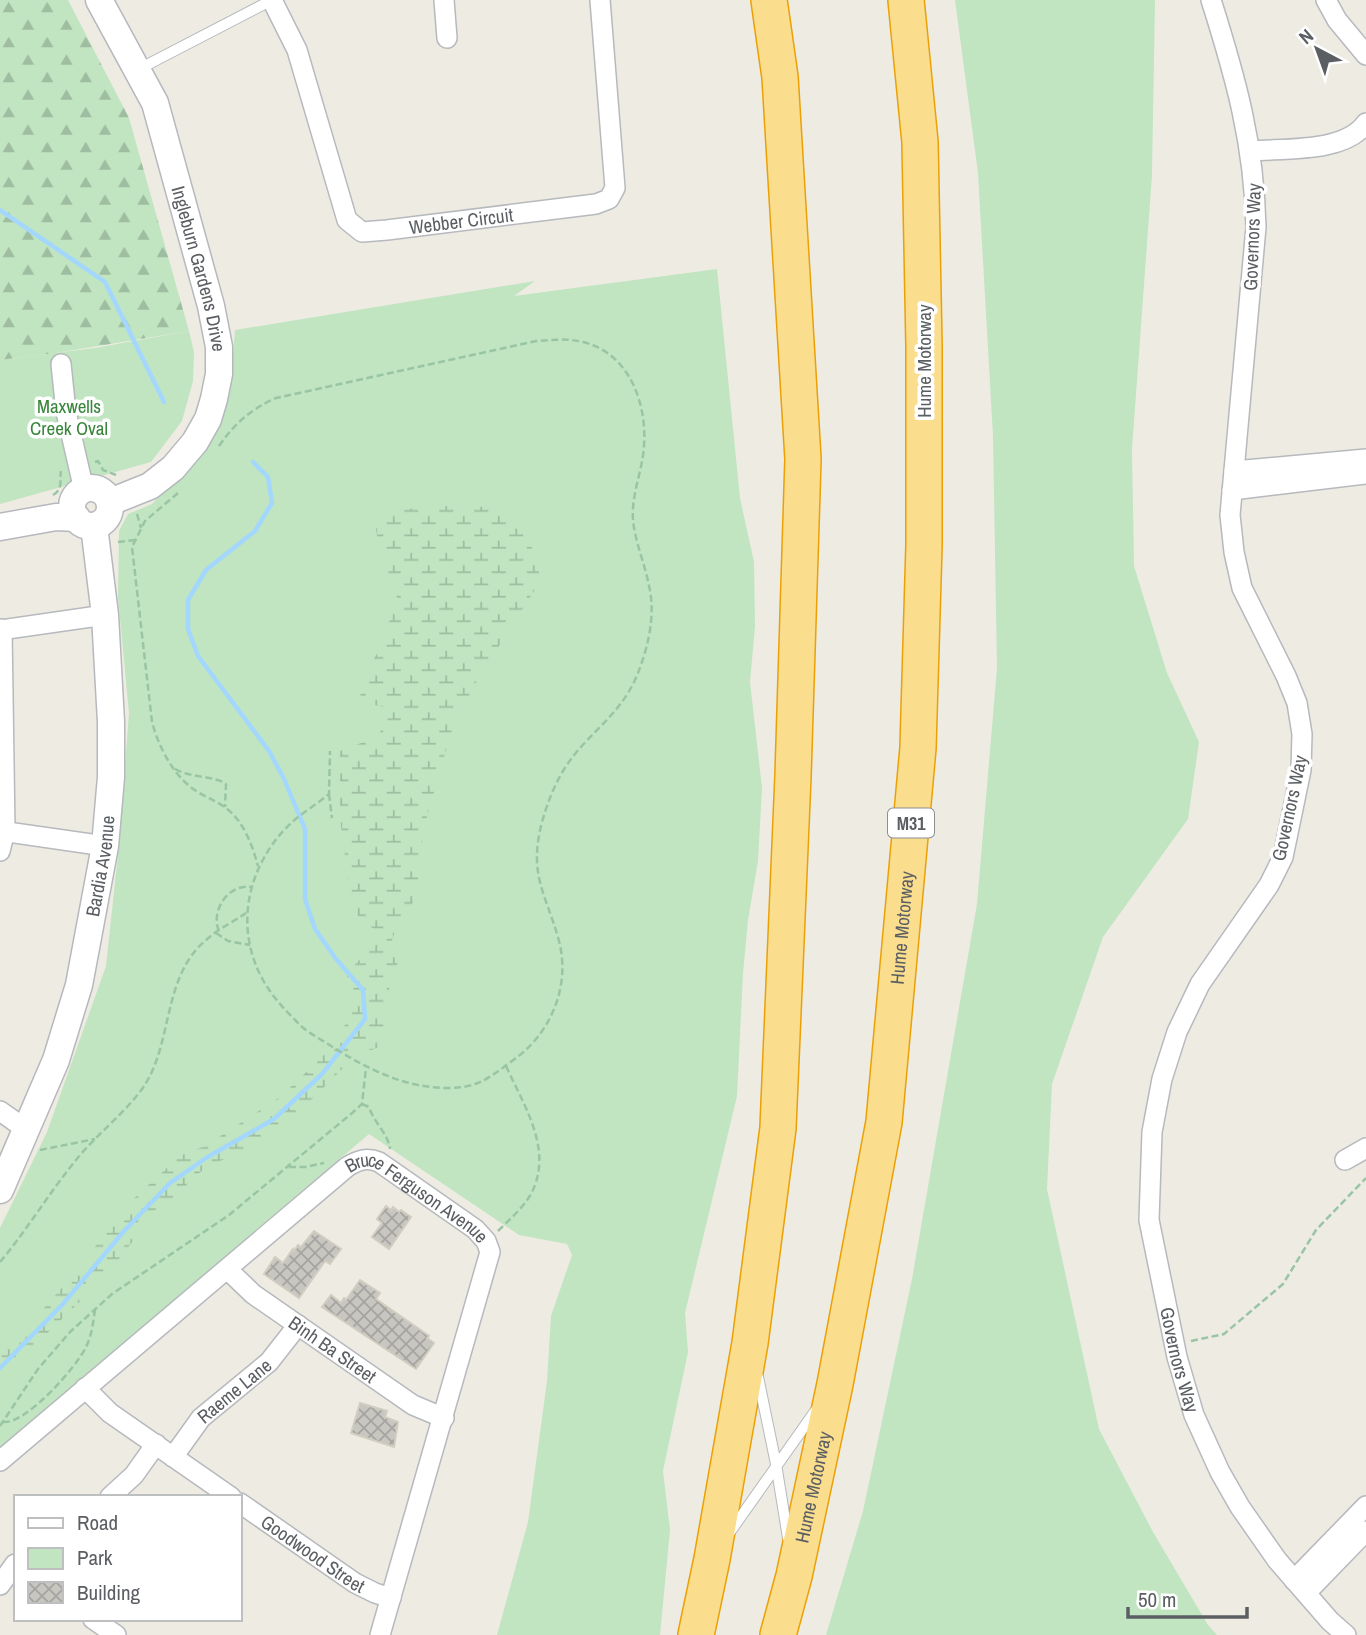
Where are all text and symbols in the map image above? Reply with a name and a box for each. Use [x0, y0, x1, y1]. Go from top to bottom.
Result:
north arrow [1282, 14, 1352, 84]
text: N [1293, 23, 1319, 50]
street label: Ingleburn Gardens Drive [165, 183, 232, 352]
street label: Governors Way [1237, 183, 1267, 291]
street label: Webber Circuit [408, 201, 515, 240]
street label: Hume Motorway [911, 304, 937, 418]
park label: Maxwells Creek Oval [30, 393, 108, 441]
street label: Governors Way [1265, 752, 1313, 863]
road number: M31 [888, 808, 934, 838]
street label: Bardia Avenue [79, 814, 121, 919]
street label: Hume Motorway [884, 870, 920, 985]
street label: Bruce Ferguson Avenue [340, 1146, 494, 1248]
street label: Governors Way [1154, 1305, 1206, 1416]
street label: Binh Ba Street [284, 1310, 382, 1389]
street label: Raeme Lane [191, 1352, 277, 1429]
street label: Hume Motorway [788, 1429, 838, 1545]
legend [14, 1495, 242, 1621]
text: Road [77, 1508, 118, 1537]
street label: Goodwood Street [256, 1508, 370, 1599]
text: Park [77, 1543, 113, 1572]
scale bar [1128, 1576, 1247, 1620]
text: Building [77, 1578, 141, 1607]
text: 50 m [1138, 1585, 1176, 1614]

